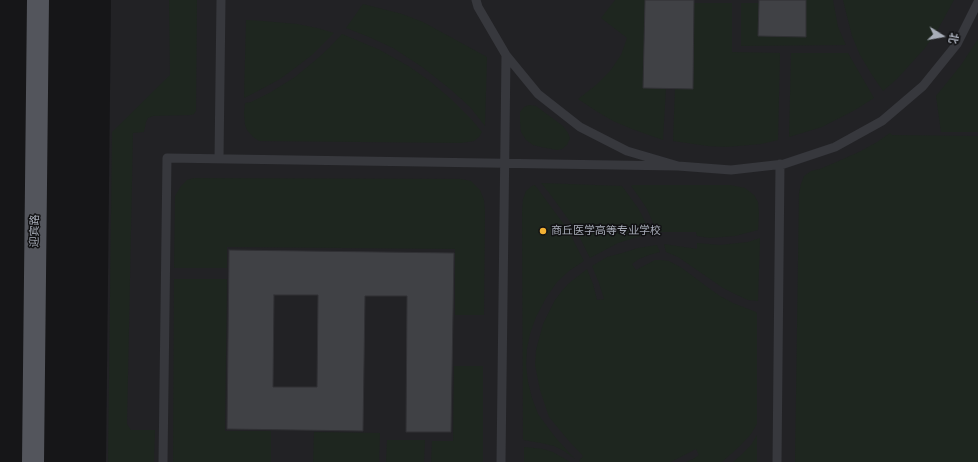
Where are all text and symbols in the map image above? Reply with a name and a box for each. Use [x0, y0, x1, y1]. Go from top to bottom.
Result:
north arrow [922, 16, 962, 56]
text: 北 [947, 32, 961, 45]
street label: 迎宾路 [28, 214, 42, 248]
place label: 商丘医学高等专业学校 [551, 224, 661, 238]
marker: 商丘医学高等专业学校 [538, 226, 548, 236]

